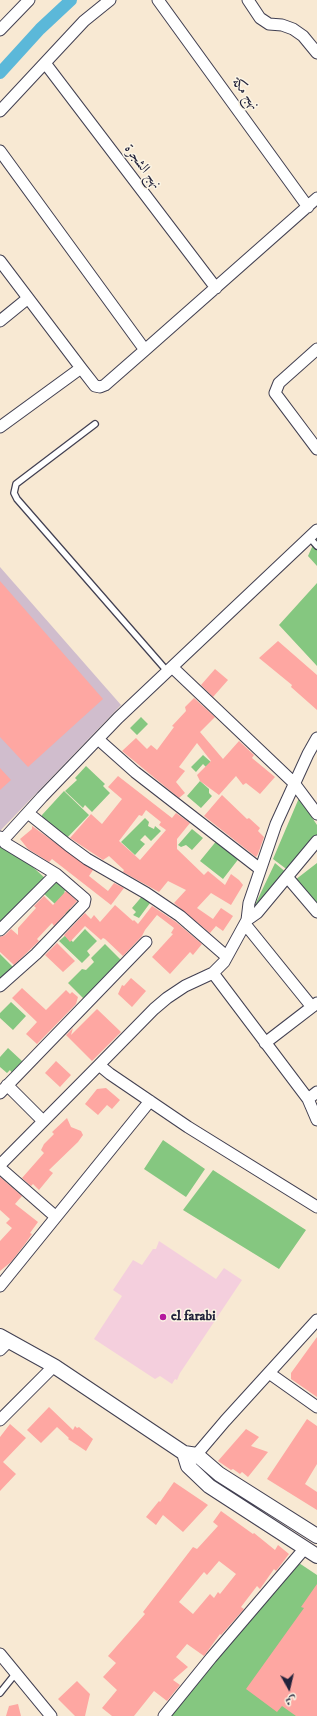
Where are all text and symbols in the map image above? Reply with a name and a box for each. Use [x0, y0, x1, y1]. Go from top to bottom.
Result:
street label: نهج مكة [228, 74, 262, 114]
street label: نهج الشجرة [120, 141, 164, 193]
place label: el farabi [171, 1309, 216, 1325]
marker: el farabi [158, 1312, 168, 1322]
north arrow [269, 1668, 309, 1708]
text: ش [284, 1692, 297, 1708]

